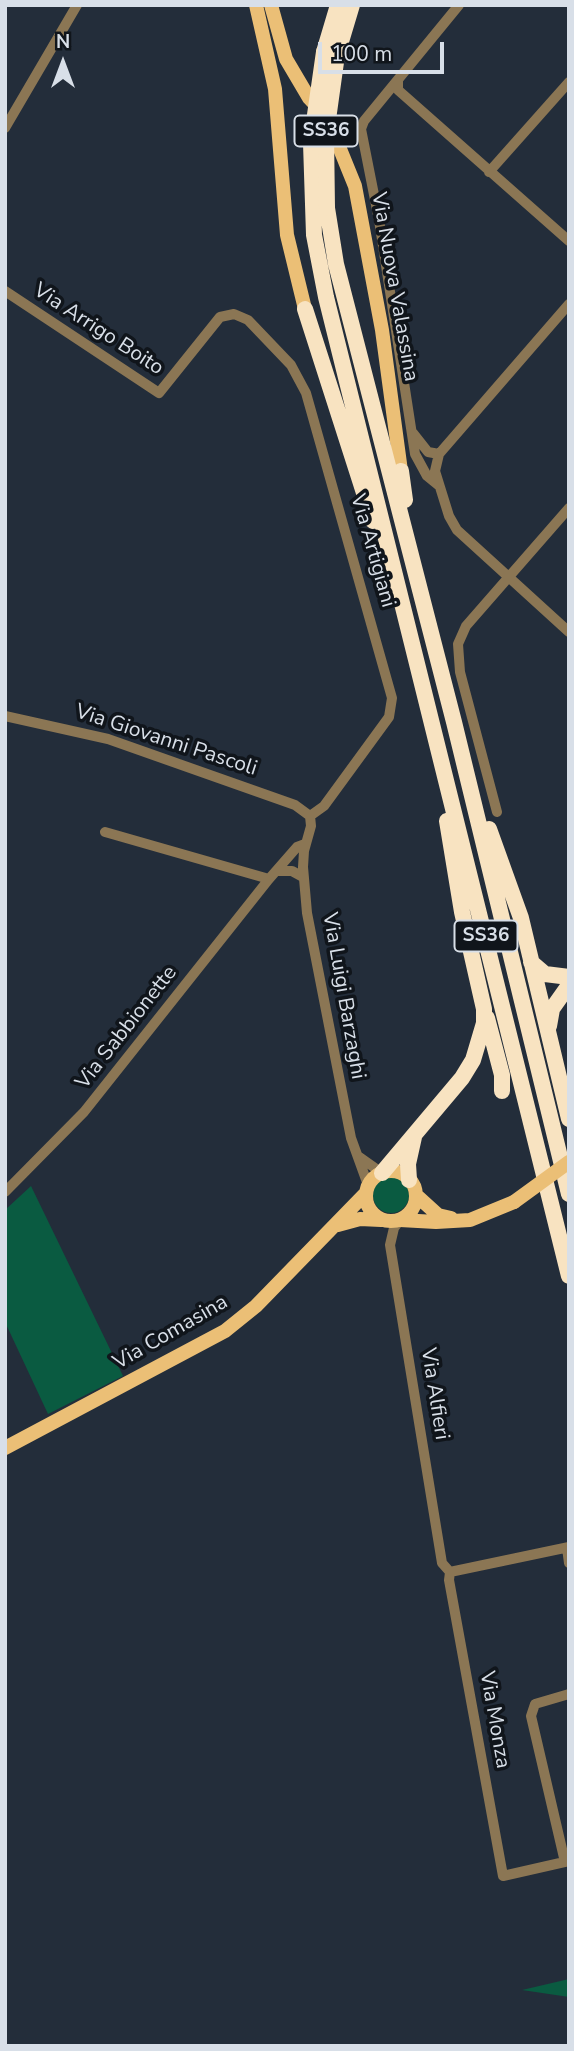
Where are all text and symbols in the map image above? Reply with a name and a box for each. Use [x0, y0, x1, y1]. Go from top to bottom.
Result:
north arrow [28, 28, 98, 98]
scale bar [322, 28, 448, 72]
text: N [56, 29, 70, 55]
text: 100 m [331, 40, 392, 68]
road number: SS36 [294, 116, 358, 146]
street label: Via Nuova Valassina [365, 190, 423, 384]
street label: Via Arrigo Boito [28, 279, 168, 381]
street label: Via Artigiani [344, 491, 400, 611]
street label: Via Giovanni Pascoli [72, 700, 260, 782]
street label: Via Luigi Barzaghi [316, 911, 370, 1081]
road number: SS36 [454, 920, 518, 952]
street label: Via Sabbionette [71, 961, 183, 1095]
street label: Via Comasina [109, 1290, 233, 1376]
street label: Via Alfieri [414, 1346, 454, 1442]
street label: Via Monza [473, 1669, 515, 1771]

